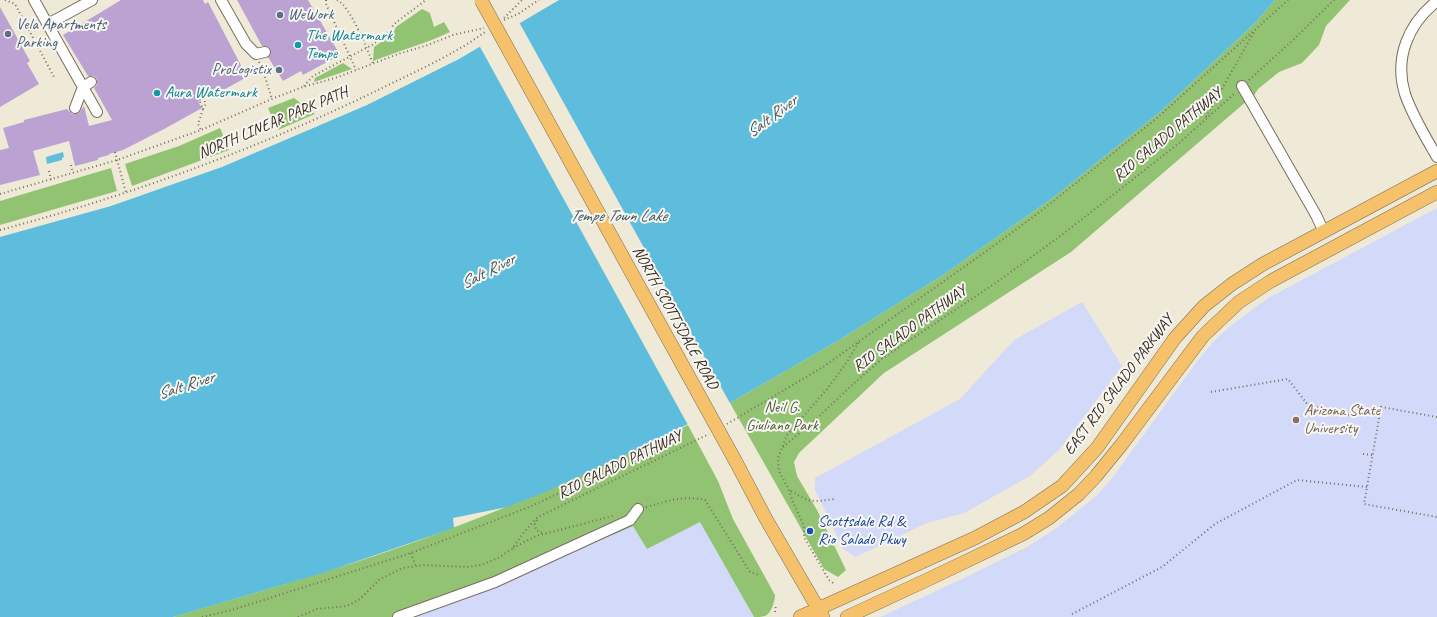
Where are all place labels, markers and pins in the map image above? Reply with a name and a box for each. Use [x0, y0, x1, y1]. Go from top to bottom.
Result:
place label: WeWork [288, 5, 334, 25]
marker: WeWork [275, 10, 285, 20]
place label: Vela Apartments Parking [16, 15, 106, 53]
place label: The Watermark Tempe [306, 26, 392, 64]
marker: Vela Apartments Parking [3, 29, 13, 39]
marker: The Watermark Tempe [293, 40, 303, 50]
place label: ProLogistix [212, 60, 271, 80]
marker: ProLogistix [274, 65, 284, 75]
place label: Aura Watermark [165, 83, 257, 103]
marker: Aura Watermark [152, 88, 162, 98]
place label: Arizona State University [1304, 401, 1380, 439]
marker: Arizona State University [1291, 415, 1301, 425]
place label: Scottsdale Rd & Rio Salado Pkwy [818, 512, 906, 550]
marker: Scottsdale Rd & Rio Salado Pkwy [805, 526, 815, 536]

